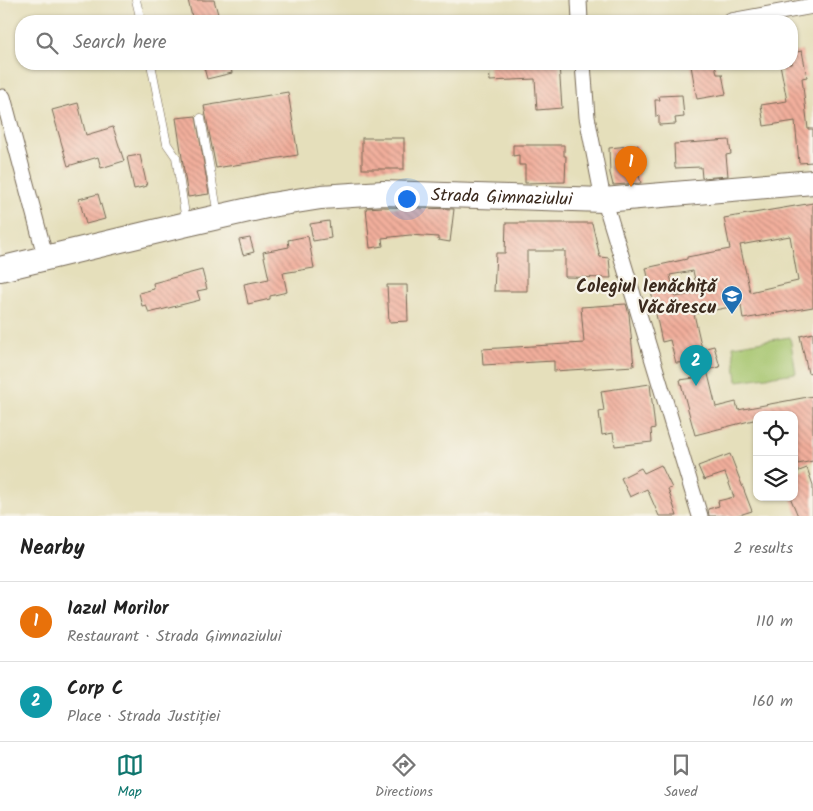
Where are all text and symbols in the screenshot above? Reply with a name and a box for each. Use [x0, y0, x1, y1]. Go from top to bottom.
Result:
search box [15, 15, 798, 70]
text: Search here [73, 28, 167, 58]
icon: search [33, 29, 61, 57]
pin: 1 [615, 146, 647, 187]
street label: Strada Gimnaziului [430, 182, 574, 215]
your location [394, 186, 420, 212]
place label: Colegiul Ienăchiță Văcărescu [576, 273, 718, 323]
school or university icon: Colegiul Ienăchiță Văcărescu [720, 284, 744, 315]
pin: 2 [680, 345, 712, 386]
map controls [753, 411, 798, 501]
button: locate [753, 411, 798, 456]
button: layers [753, 456, 798, 501]
text: Nearby [20, 532, 85, 565]
text: 2 results [733, 536, 793, 561]
text: Iazul Morilor [67, 594, 169, 624]
text: 1 [34, 609, 38, 634]
text: 110 m [756, 609, 793, 634]
text: Restaurant · Strada Gimnaziului [67, 624, 282, 649]
text: Corp C [67, 674, 124, 704]
text: 2 [31, 689, 41, 714]
text: 160 m [752, 689, 793, 714]
text: Place · Strada Justiției [67, 704, 220, 729]
tab: Map [116, 751, 144, 803]
tab: Directions [375, 751, 433, 803]
tab: Saved [664, 751, 697, 803]

